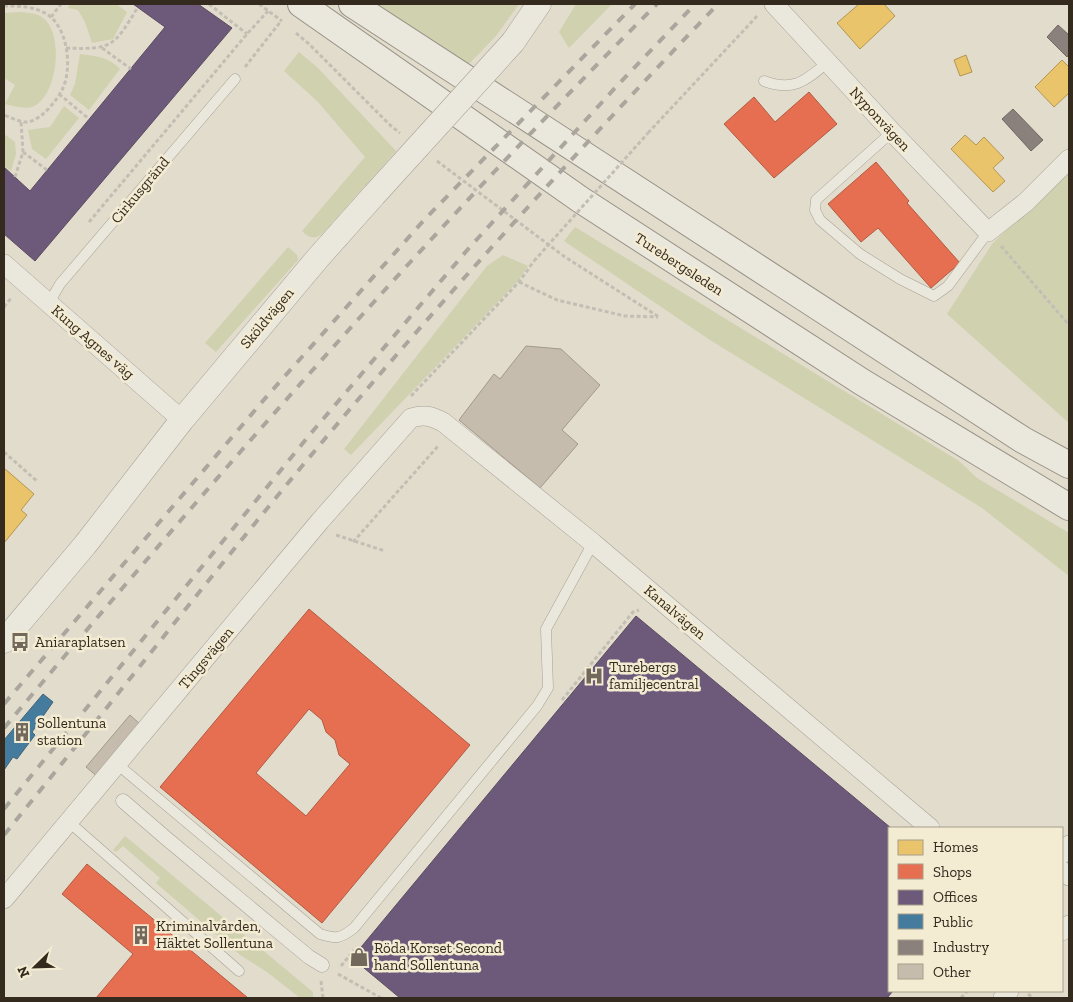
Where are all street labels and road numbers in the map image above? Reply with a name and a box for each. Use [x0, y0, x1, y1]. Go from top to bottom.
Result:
street label: Nyponvägen [846, 83, 915, 155]
street label: Cirkusgränd [107, 152, 174, 227]
street label: Turebergsleden [631, 229, 727, 300]
street label: Sköldvägen [236, 284, 298, 352]
street label: Kung Agnes väg [48, 301, 138, 383]
street label: Kanalvägen [640, 581, 710, 643]
street label: Tingsvägen [175, 623, 237, 693]

